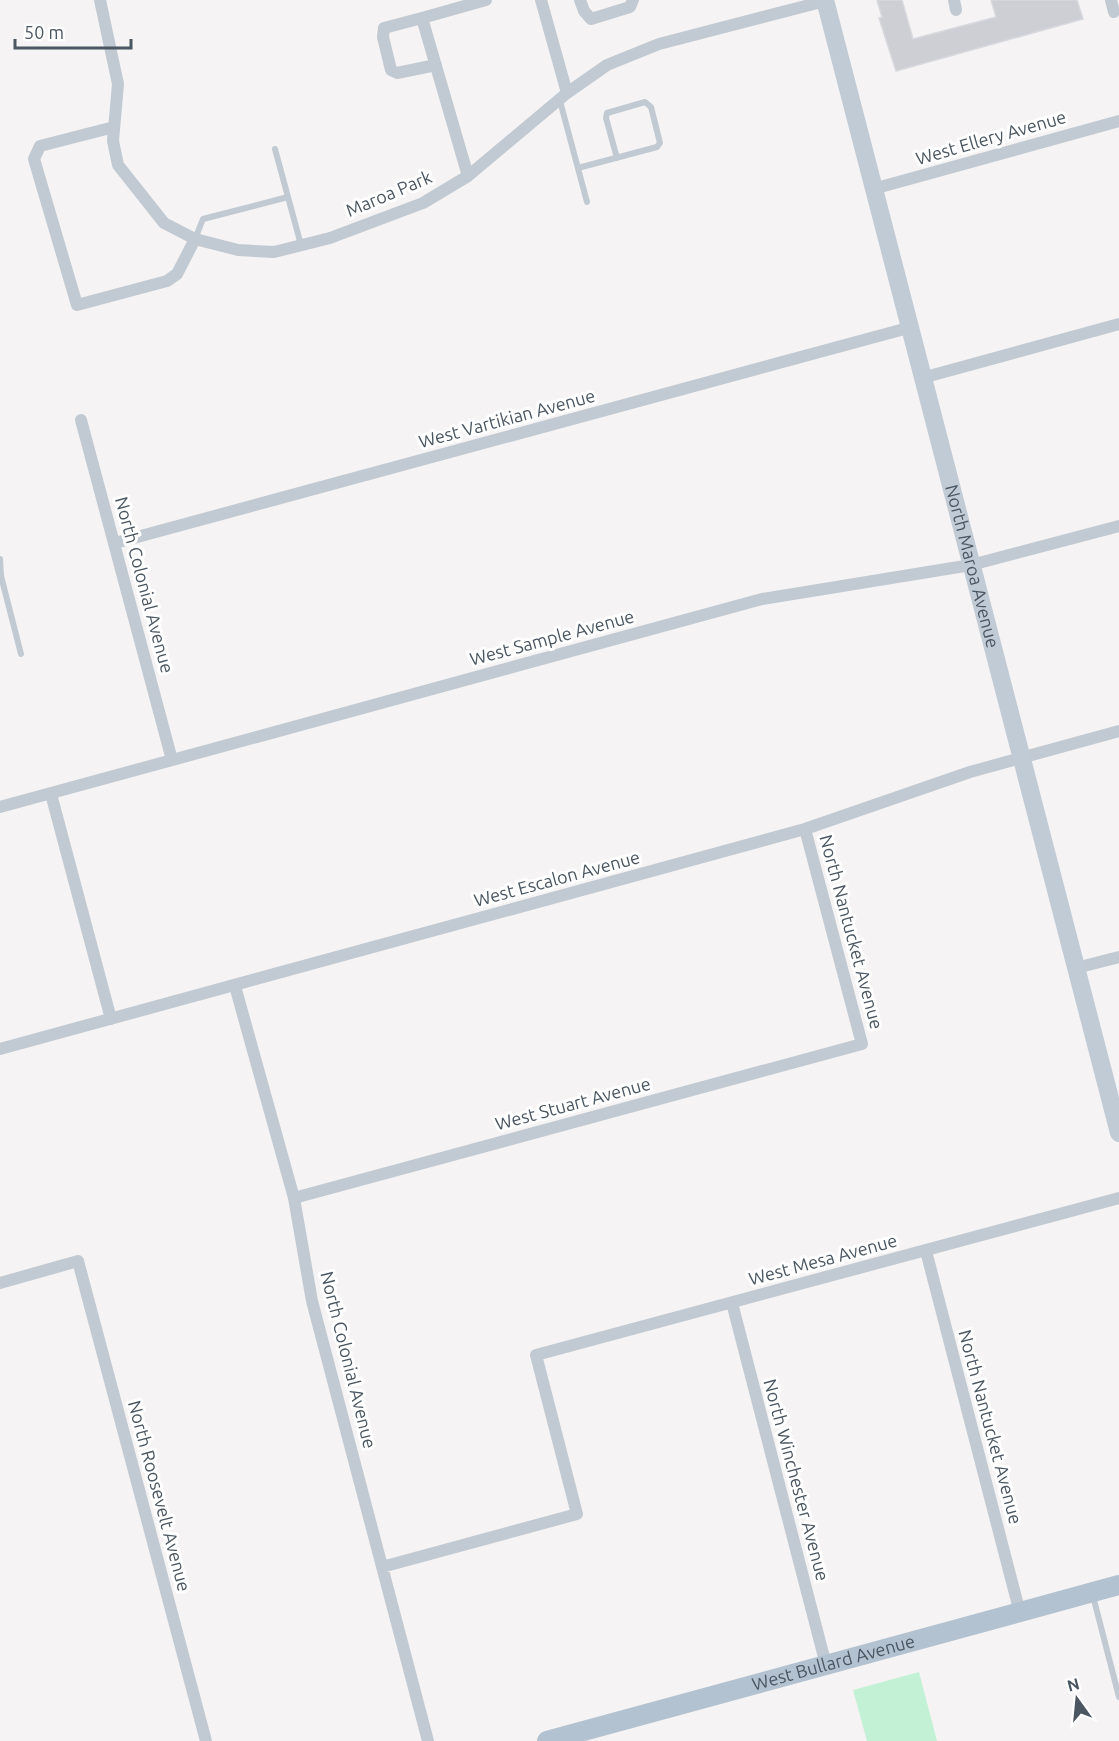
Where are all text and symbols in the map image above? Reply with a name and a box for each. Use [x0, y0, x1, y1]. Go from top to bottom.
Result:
scale bar [15, 12, 130, 50]
text: 50 m [24, 22, 64, 42]
street label: West Ellery Avenue [913, 106, 1068, 168]
street label: Maroa Park [343, 166, 435, 220]
street label: West Vartikian Avenue [416, 385, 597, 451]
street label: North Maroa Avenue [942, 482, 1004, 650]
street label: North Colonial Avenue [112, 494, 178, 675]
street label: West Sample Avenue [467, 605, 636, 669]
street label: North Nantucket Avenue [816, 832, 888, 1031]
street label: West Escalon Avenue [472, 846, 642, 910]
street label: West Stuart Avenue [493, 1073, 653, 1133]
street label: West Mesa Avenue [746, 1230, 899, 1288]
street label: North Colonial Avenue [317, 1269, 381, 1450]
street label: North Nantucket Avenue [955, 1327, 1027, 1526]
street label: North Winchester Avenue [760, 1377, 834, 1583]
street label: North Roosevelt Avenue [125, 1398, 195, 1593]
street label: West Bullard Avenue [750, 1630, 917, 1694]
north arrow [1047, 1669, 1107, 1729]
text: N [1065, 1674, 1081, 1695]

